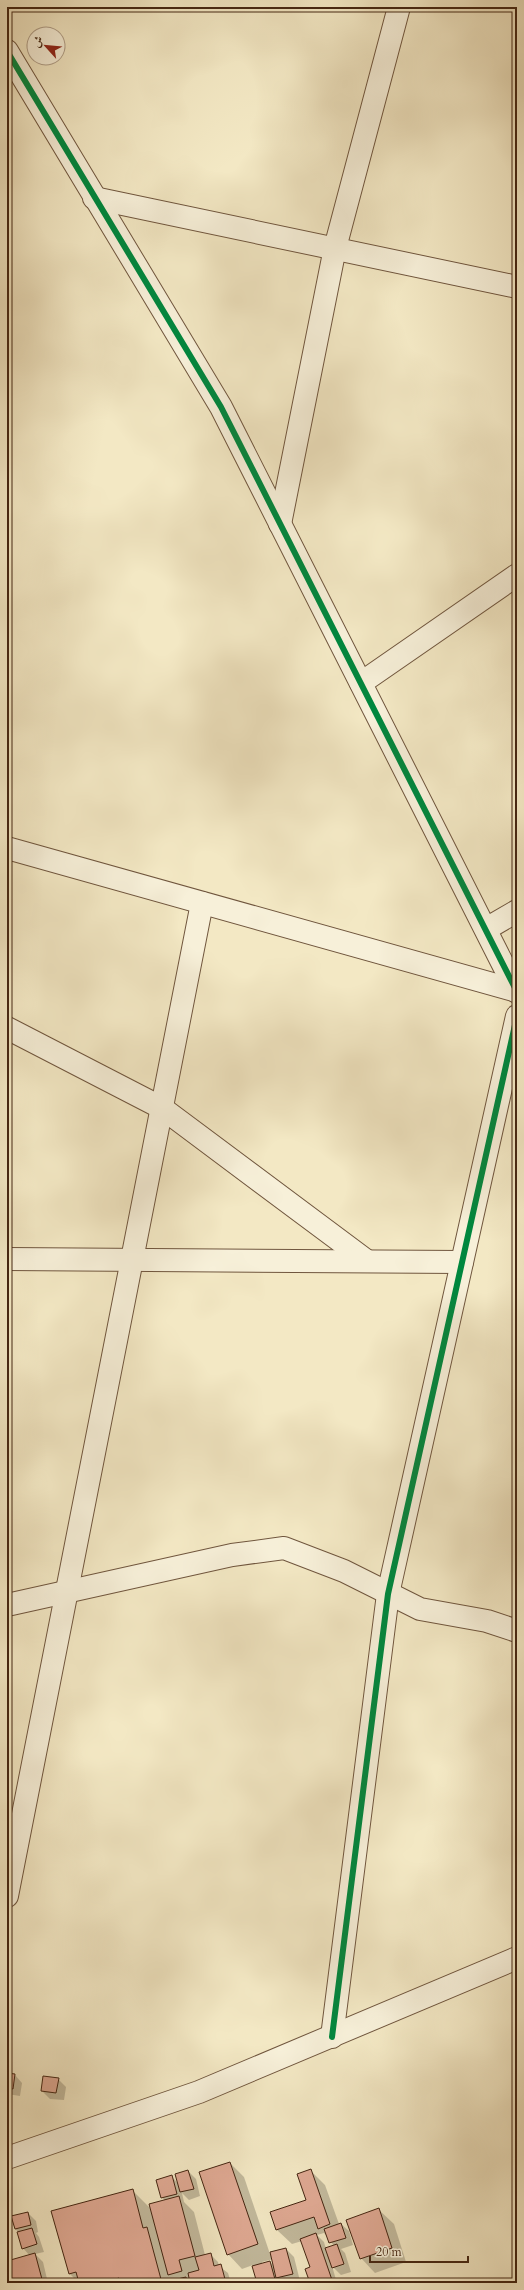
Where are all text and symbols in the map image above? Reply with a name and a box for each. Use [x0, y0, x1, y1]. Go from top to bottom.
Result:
north arrow [26, 26, 66, 66]
text: ش [28, 33, 47, 50]
scale bar [370, 2238, 468, 2264]
text: 20 m [376, 2244, 403, 2260]

